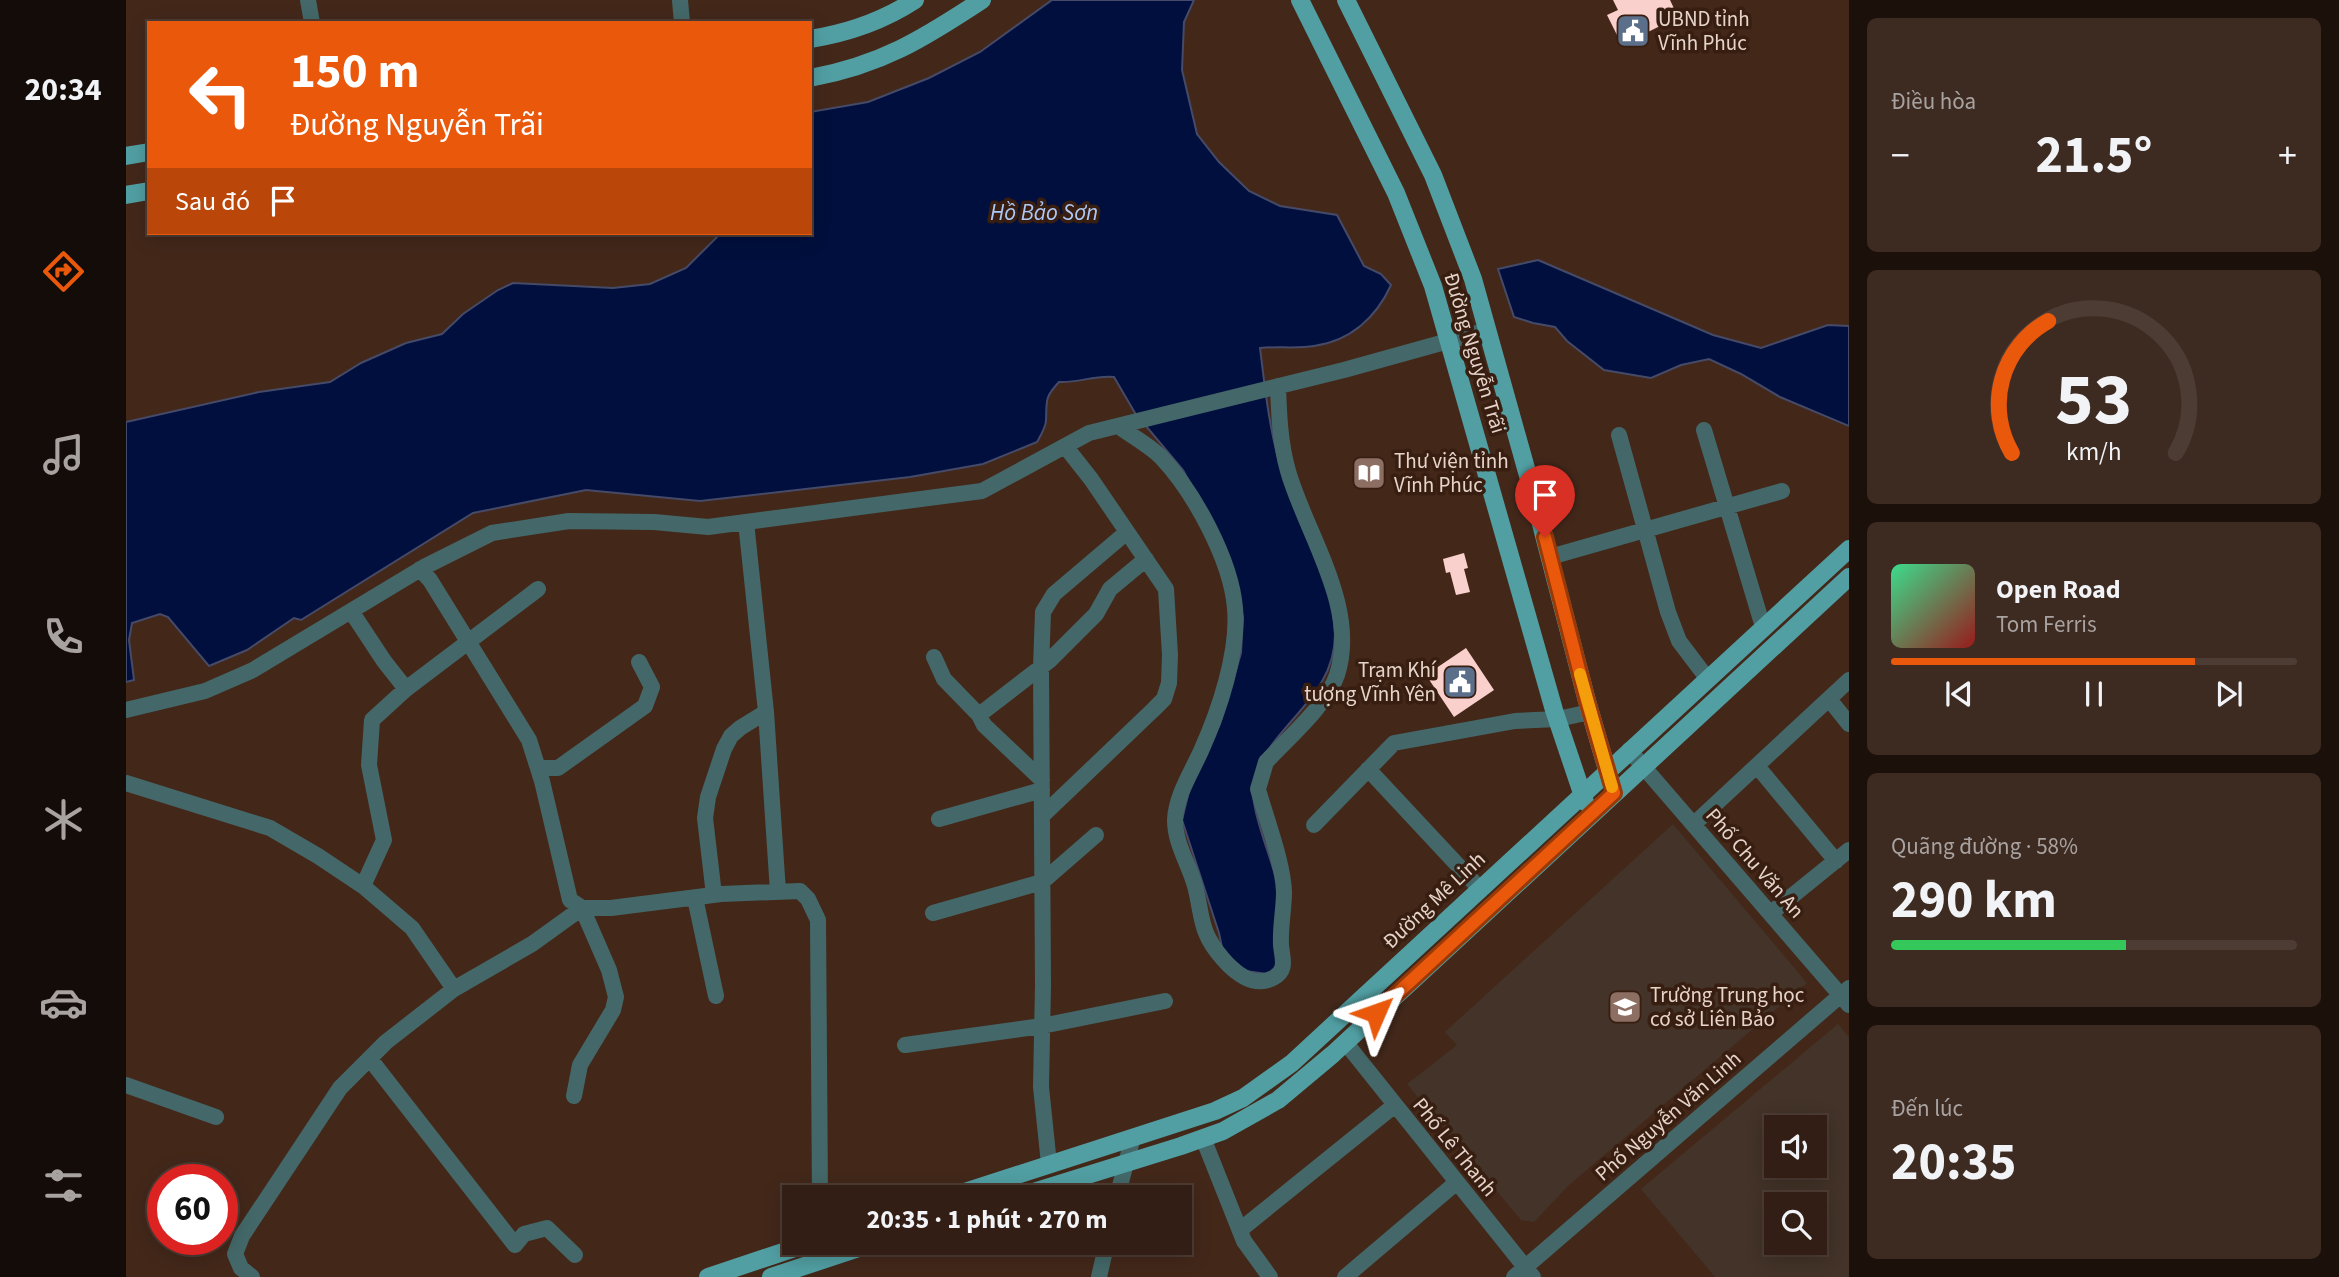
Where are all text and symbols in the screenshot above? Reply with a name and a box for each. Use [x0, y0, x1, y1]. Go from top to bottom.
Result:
place label: UBND tỉnh Vĩnh Phúc [1658, 4, 1750, 58]
public building icon: UBND tỉnh Vĩnh Phúc [1614, 12, 1652, 50]
text: 150 m [290, 37, 419, 107]
icon: left [175, 49, 266, 140]
text: 20:34 [24, 67, 102, 113]
text: Điều hòa [1891, 85, 1976, 118]
text: Đường Nguyễn Trãi [290, 102, 544, 148]
text: 21.5° [2036, 119, 2152, 193]
text: − [1891, 129, 1910, 183]
text: + [2278, 129, 2297, 183]
icon: arrive [264, 182, 302, 220]
text: Sau đó [175, 183, 250, 220]
water label: Hồ Bảo Sơn [990, 196, 1098, 229]
icon: directions [39, 247, 88, 296]
street label: Đường Nguyễn Trãi [1436, 269, 1514, 437]
text: 53 [2056, 348, 2132, 452]
icon: music [39, 430, 88, 479]
text: km/h [2066, 433, 2122, 469]
place label: Thư viện tỉnh Vĩnh Phúc [1394, 446, 1509, 500]
library icon: Thư viện tỉnh Vĩnh Phúc [1350, 454, 1388, 492]
pin [1515, 465, 1575, 537]
icon: arrive [1526, 476, 1564, 514]
text: Open Road [1996, 571, 2121, 608]
text: Tom Ferris [1996, 608, 2097, 641]
icon: phone [39, 612, 88, 661]
place label: Trạm Khí tượng Vĩnh Yên [1304, 655, 1437, 709]
public building icon: Trạm Khí tượng Vĩnh Yên [1441, 663, 1479, 701]
icon: previous [1940, 675, 1978, 713]
icon: pause [2075, 675, 2113, 713]
icon: next [2210, 675, 2248, 713]
icon: climate [39, 795, 88, 844]
street label: Phố Chu Văn An [1699, 801, 1811, 925]
text: Quãng đường · 58% [1891, 830, 2078, 863]
street label: Đường Mê Linh [1376, 845, 1492, 955]
text: 290 km [1891, 864, 2057, 938]
position arrow [1339, 976, 1413, 1050]
icon: car [39, 978, 88, 1027]
place label: Trường Trung học cơ sở Liên Bảo [1650, 980, 1805, 1034]
school or university icon: Trường Trung học cơ sở Liên Bảo [1606, 988, 1644, 1026]
street label: Phố Nguyễn Văn Linh [1588, 1044, 1748, 1188]
street label: Phố Lê Thanh [1406, 1091, 1504, 1203]
text: Đến lúc [1891, 1092, 1963, 1125]
map controls [1764, 1115, 1827, 1255]
button: sound [1764, 1115, 1827, 1178]
text: 20:35 [1891, 1126, 2016, 1200]
icon: filters [39, 1161, 88, 1210]
speed limit sign: 60 [147, 1164, 238, 1255]
button: search [1764, 1192, 1827, 1255]
text: 20:35 · 1 phút · 270 m [866, 1201, 1108, 1238]

